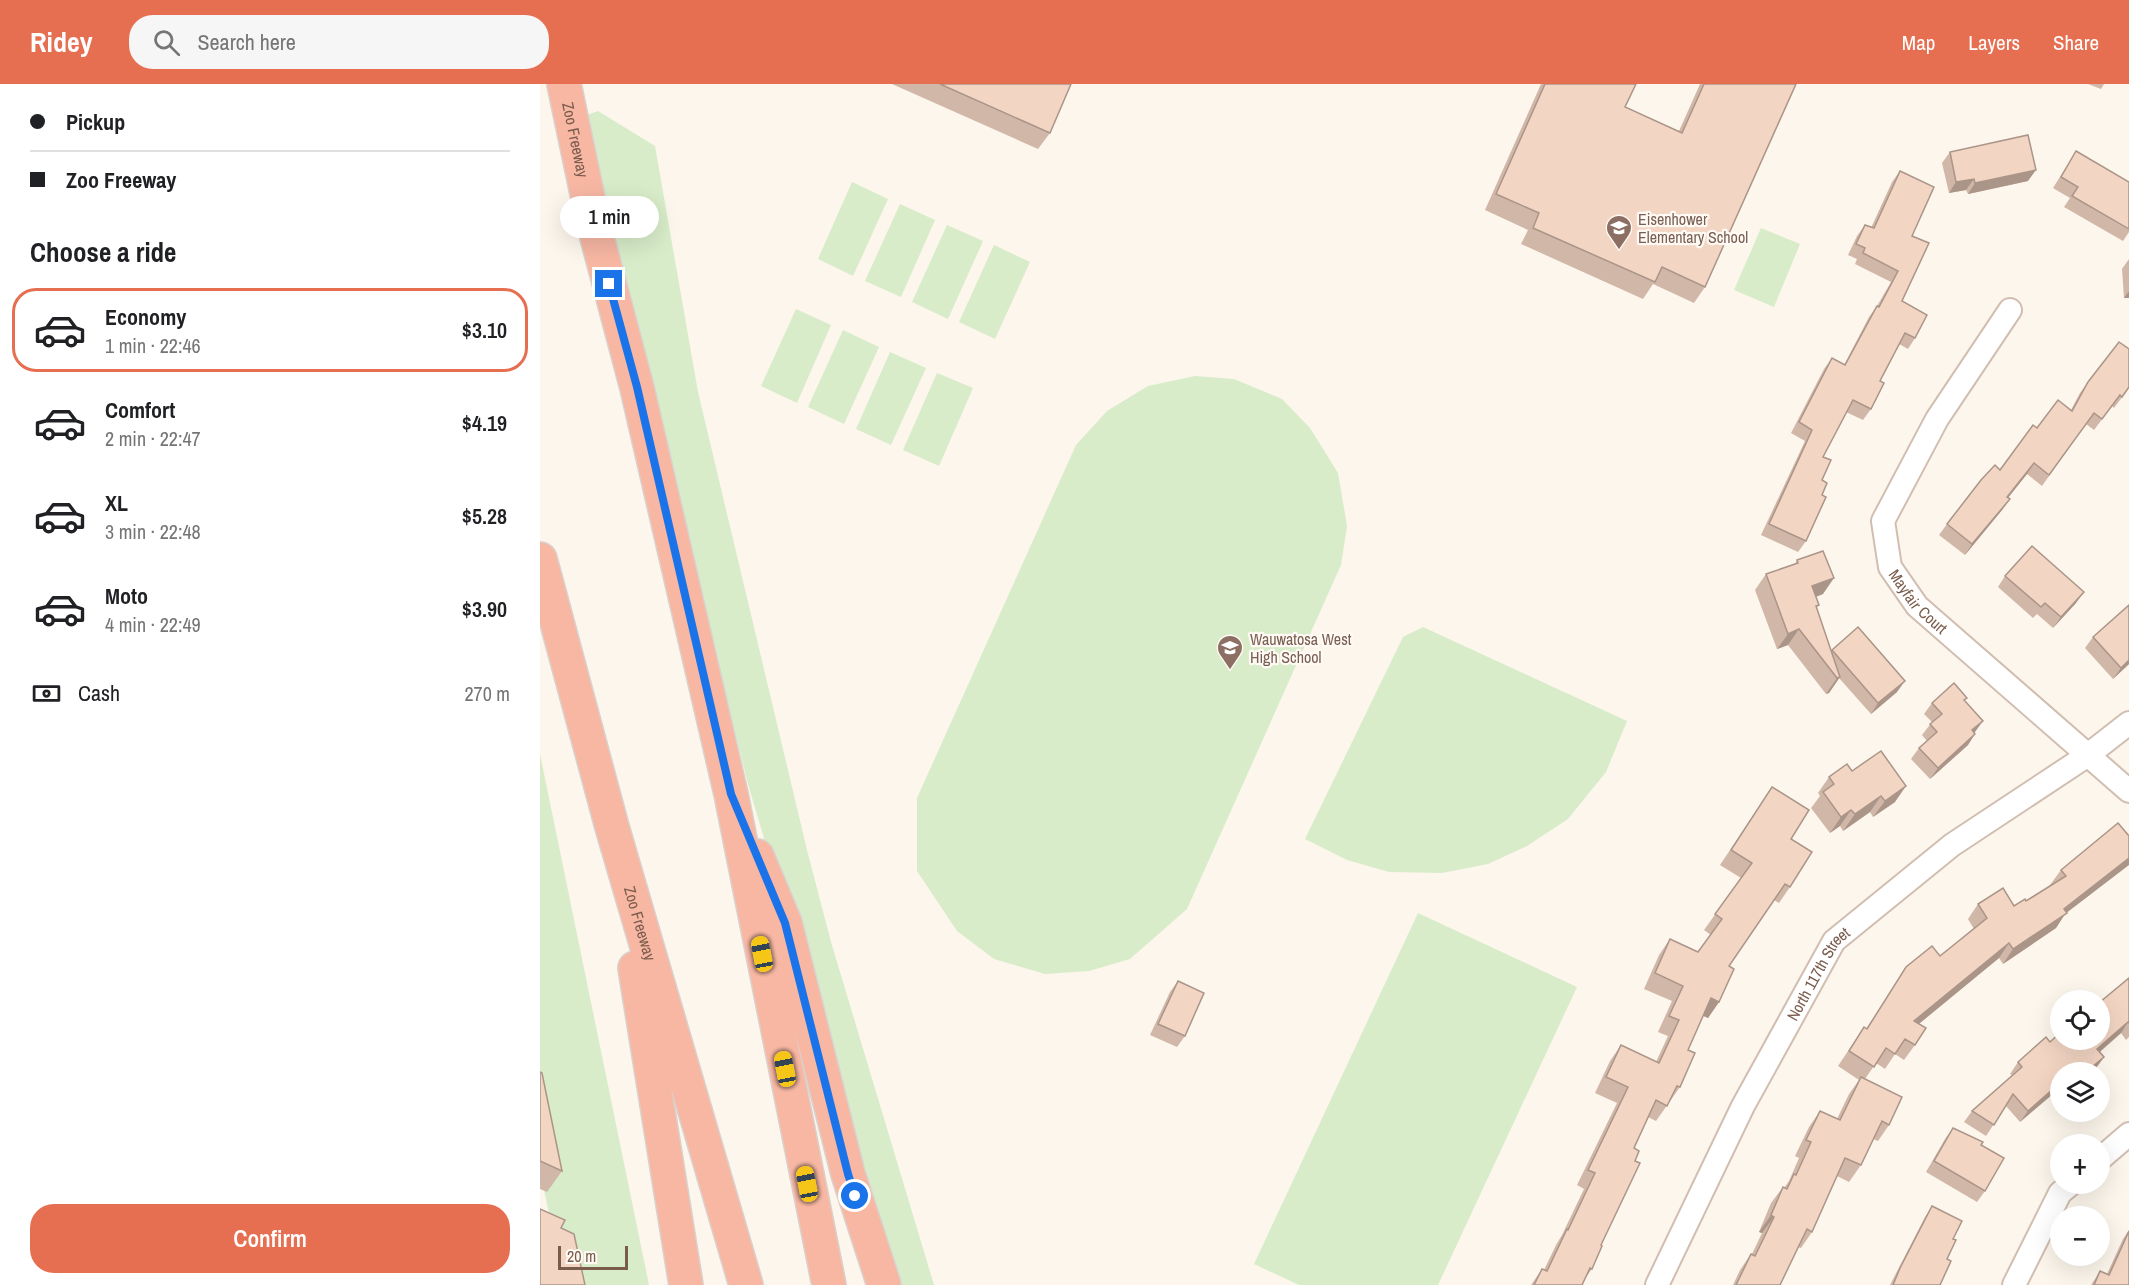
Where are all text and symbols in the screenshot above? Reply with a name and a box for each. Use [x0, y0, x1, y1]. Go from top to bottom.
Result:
search box [129, 15, 549, 69]
text: Ridey [30, 23, 93, 61]
icon: search [150, 26, 183, 59]
text: Search here [198, 27, 296, 57]
text: Map [1902, 28, 1935, 57]
text: Layers [1968, 28, 2020, 57]
text: Share [2053, 28, 2099, 57]
street label: Zoo Freeway [557, 100, 594, 180]
text: Pickup [66, 107, 125, 137]
text: Zoo Freeway [66, 165, 176, 195]
callout: 1 min [560, 197, 658, 239]
text: 1 min [588, 203, 631, 230]
place label: Eisenhower Elementary School [1638, 208, 1748, 248]
school or university icon: Eisenhower Elementary School [1604, 213, 1634, 251]
text: Choose a ride [30, 234, 176, 270]
route end [595, 270, 622, 297]
text: Economy [105, 302, 186, 332]
icon: car [33, 303, 87, 357]
text: $3.10 [462, 315, 507, 345]
text: 1 min · 22:46 [105, 332, 201, 359]
text: Comfort [105, 395, 175, 425]
icon: car [33, 396, 87, 450]
text: $4.19 [462, 408, 507, 438]
text: 2 min · 22:47 [105, 425, 201, 452]
text: XL [105, 488, 128, 518]
icon: car [33, 489, 87, 543]
text: $5.28 [462, 501, 507, 531]
text: 3 min · 22:48 [105, 518, 201, 545]
street label: Mayfair Court [1884, 565, 1953, 639]
text: Moto [105, 581, 148, 611]
icon: car [33, 582, 87, 636]
text: $3.90 [462, 594, 507, 624]
text: 4 min · 22:49 [105, 611, 201, 638]
place label: Wauwatosa West High School [1250, 628, 1352, 668]
school or university icon: Wauwatosa West High School [1215, 633, 1245, 671]
icon: cash [30, 677, 63, 710]
text: Cash [78, 678, 120, 708]
text: 270 m [464, 680, 510, 707]
street label: Zoo Freeway [619, 884, 662, 964]
street label: North 117th Street [1781, 921, 1855, 1024]
car [750, 935, 774, 973]
map controls [2050, 990, 2110, 1266]
button: locate [2050, 990, 2110, 1050]
car [773, 1050, 797, 1088]
button: layers [2050, 1062, 2110, 1122]
button: + [2050, 1134, 2110, 1194]
car [795, 1165, 819, 1203]
route start [841, 1182, 868, 1209]
button: Confirm [30, 1204, 510, 1273]
button: − [2050, 1206, 2110, 1266]
scale bar [558, 1243, 628, 1270]
text: 20 m [567, 1245, 596, 1267]

